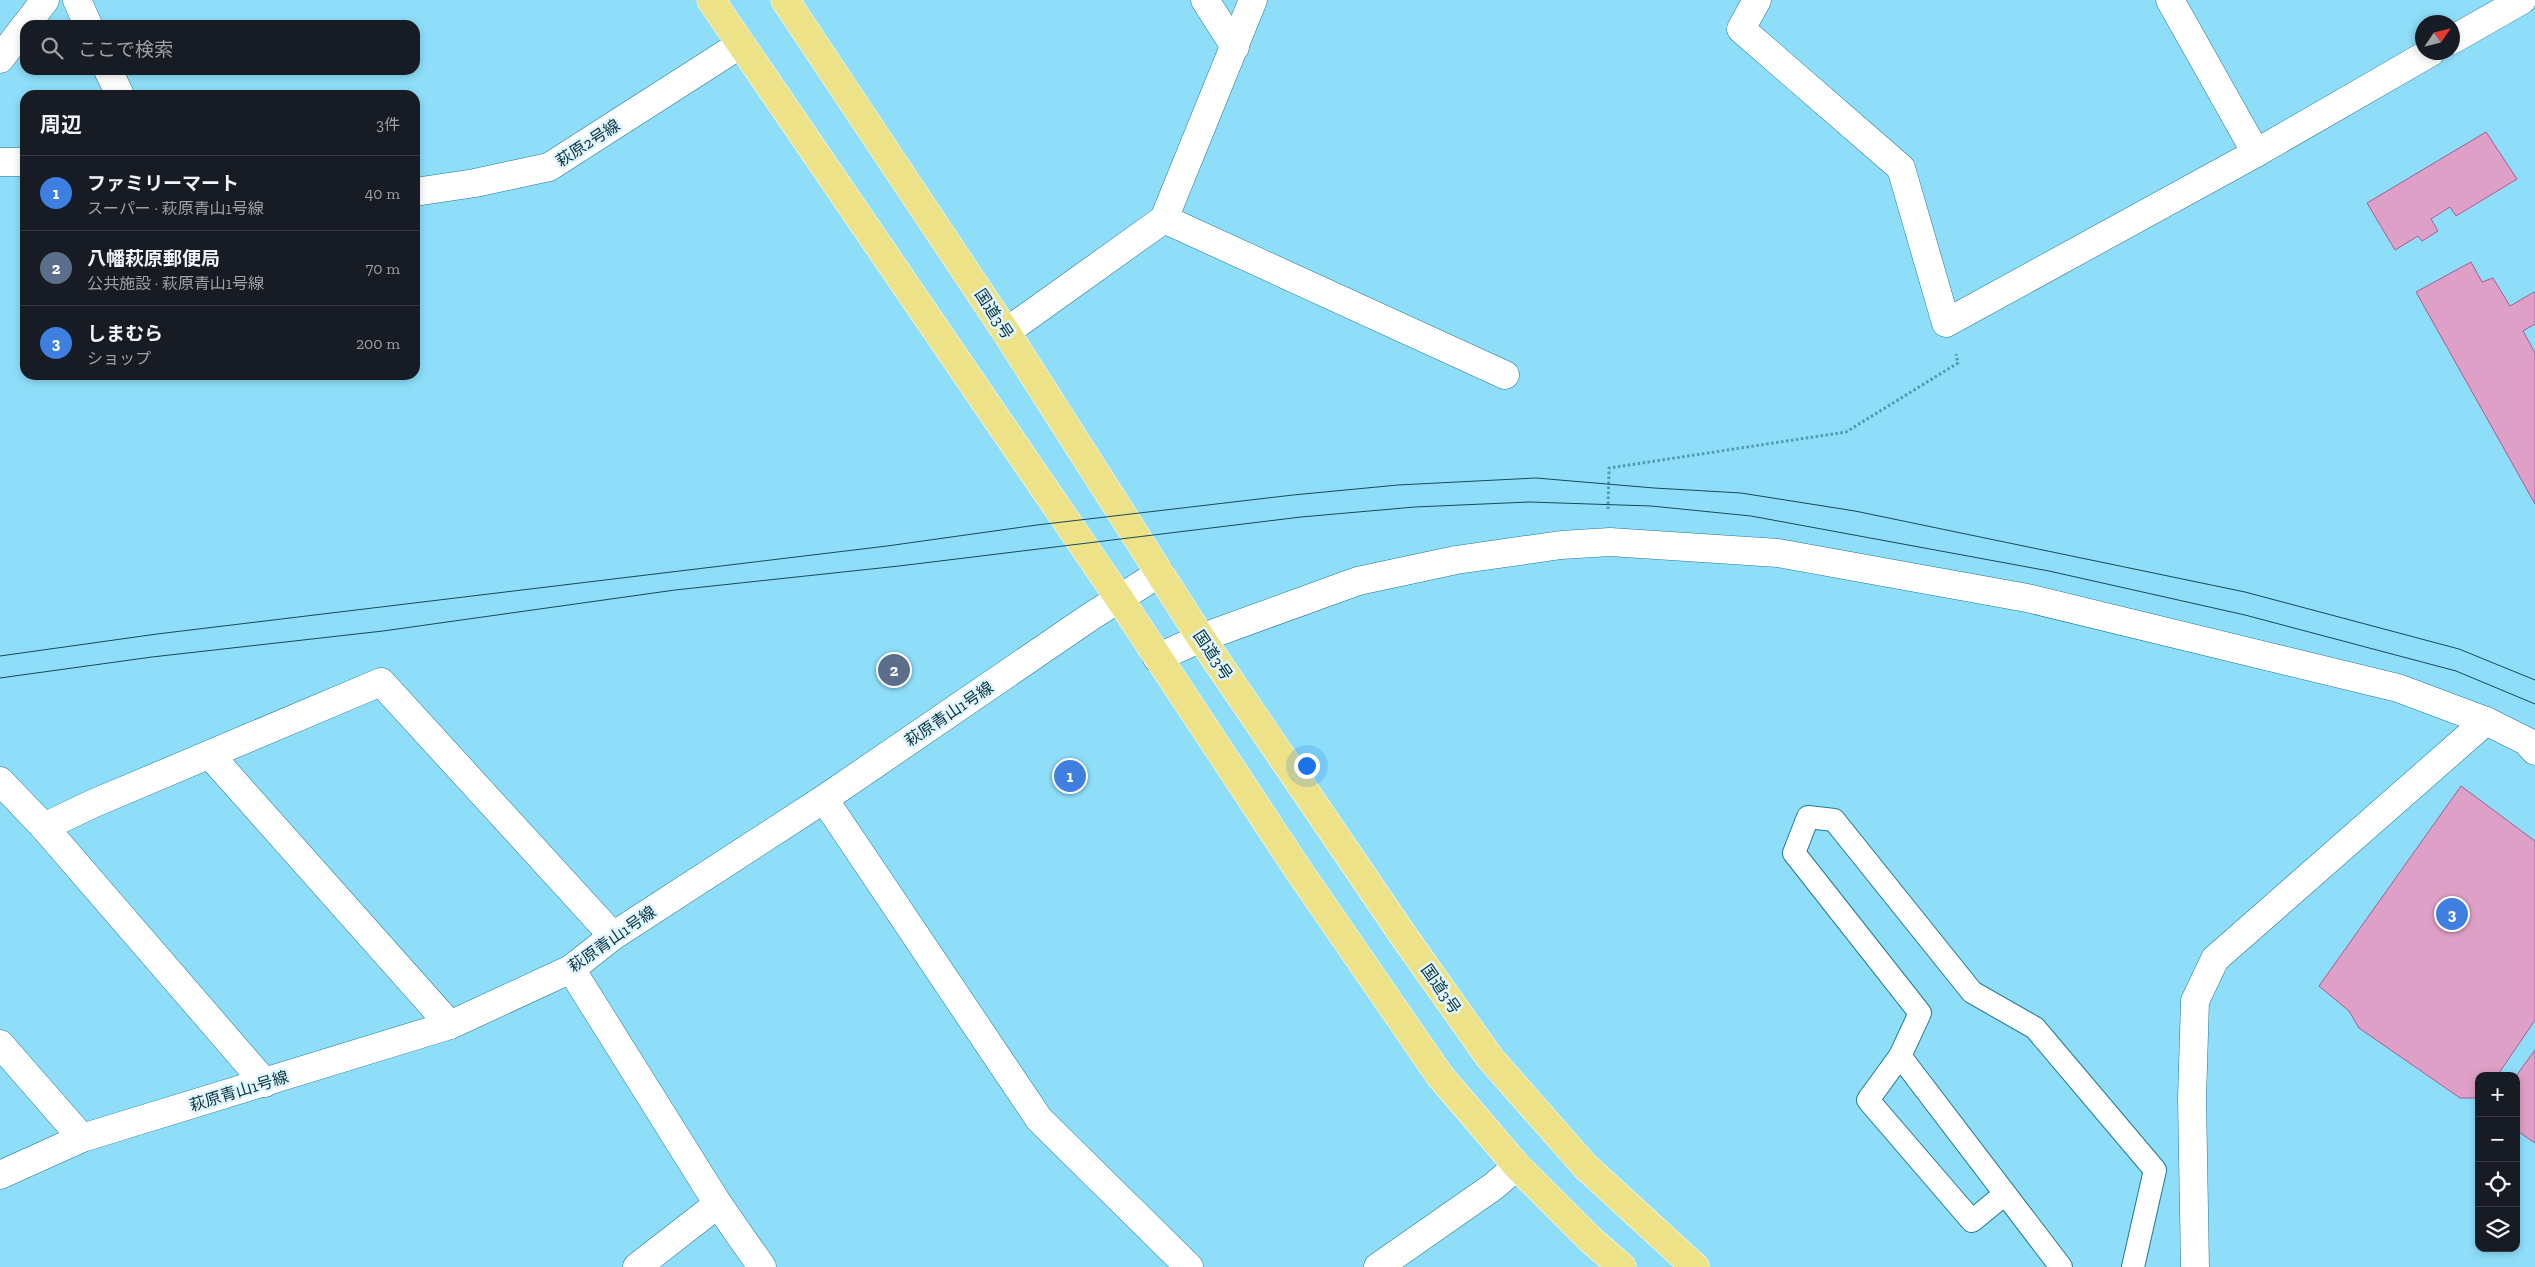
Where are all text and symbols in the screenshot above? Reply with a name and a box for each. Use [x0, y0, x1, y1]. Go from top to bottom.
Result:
north arrow [2415, 15, 2460, 60]
search box [20, 20, 420, 75]
icon: search [38, 34, 66, 62]
text: ここで検索 [78, 38, 173, 61]
text: 周辺 [40, 112, 82, 137]
text: 3件 [376, 115, 400, 134]
street label: 萩原2号線 [553, 115, 623, 171]
text: ファミリーマート [87, 172, 239, 195]
text: 1 [53, 184, 59, 203]
text: 40 m [365, 184, 400, 203]
text: スーパー · 萩原青山1号線 [87, 199, 264, 218]
text: 八幡萩原郵便局 [87, 247, 220, 270]
text: 2 [52, 259, 60, 278]
text: 70 m [366, 259, 400, 278]
text: 公共施設 · 萩原青山1号線 [87, 274, 264, 293]
street label: 国道3号 [971, 285, 1017, 343]
text: しまむら [87, 322, 163, 345]
text: 3 [52, 334, 60, 353]
text: 200 m [356, 334, 400, 353]
text: ショップ [87, 349, 151, 368]
street label: 国道3号 [1190, 627, 1236, 683]
pin: 2 [878, 651, 910, 689]
street label: 萩原青山1号線 [901, 678, 997, 750]
your location [1294, 753, 1320, 779]
pin: 1 [1054, 757, 1086, 795]
pin: 3 [2436, 895, 2468, 933]
street label: 萩原青山1号線 [565, 902, 659, 976]
street label: 国道3号 [1417, 961, 1465, 1017]
street label: 萩原青山1号線 [187, 1067, 291, 1115]
map controls [2475, 1072, 2520, 1252]
button: + [2475, 1072, 2520, 1117]
button: − [2475, 1117, 2520, 1162]
button: locate [2475, 1162, 2520, 1207]
button: layers [2475, 1207, 2520, 1252]

